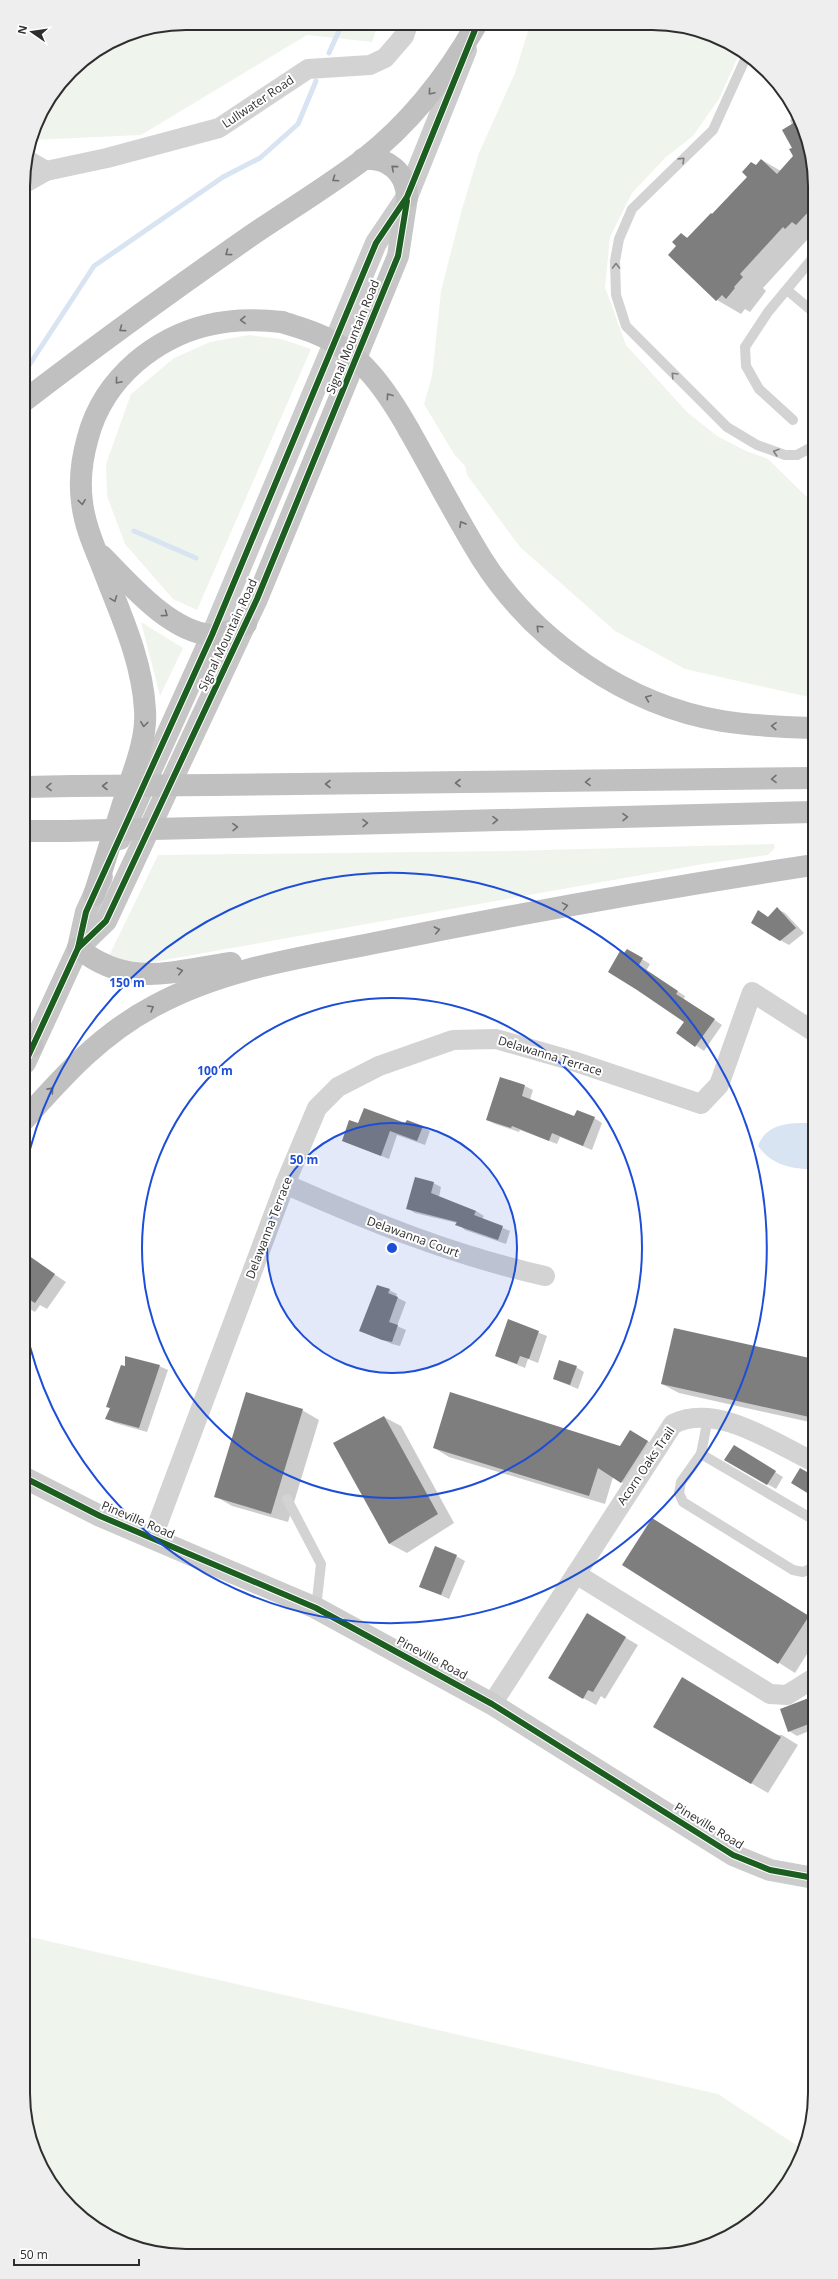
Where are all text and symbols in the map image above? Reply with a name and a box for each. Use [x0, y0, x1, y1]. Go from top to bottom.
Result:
north arrow [12, 12, 52, 52]
text: N [13, 24, 30, 36]
street label: Lullwater Road [218, 71, 297, 132]
one-way arrow [428, 88, 435, 95]
one-way arrow [677, 157, 685, 165]
one-way arrow [391, 165, 399, 173]
one-way arrow [332, 174, 339, 181]
one-way arrow [225, 248, 232, 255]
one-way arrow [612, 263, 620, 269]
street label: Signal Mountain Road [322, 277, 383, 397]
one-way arrow [240, 316, 246, 324]
one-way arrow [120, 324, 127, 331]
one-way arrow [671, 372, 679, 380]
one-way arrow [115, 376, 122, 384]
one-way arrow [387, 394, 394, 401]
one-way arrow [773, 448, 780, 457]
one-way arrow [77, 499, 86, 505]
one-way arrow [460, 521, 467, 528]
street label: Signal Mountain Road [194, 576, 261, 694]
one-way arrow [110, 595, 118, 602]
one-way arrow [160, 609, 167, 616]
one-way arrow [536, 625, 544, 632]
one-way arrow [644, 694, 651, 702]
one-way arrow [140, 721, 149, 727]
one-way arrow [771, 722, 777, 731]
one-way arrow [771, 775, 777, 783]
one-way arrow [585, 778, 591, 786]
one-way arrow [455, 779, 461, 787]
one-way arrow [325, 780, 331, 788]
one-way arrow [102, 782, 108, 790]
one-way arrow [46, 783, 52, 791]
one-way arrow [622, 813, 628, 821]
one-way arrow [492, 816, 498, 824]
one-way arrow [362, 819, 368, 828]
one-way arrow [232, 823, 238, 831]
one-way arrow [561, 902, 568, 910]
one-way arrow [434, 927, 440, 935]
one-way arrow [177, 967, 183, 975]
text: 150 m [109, 974, 145, 991]
one-way arrow [146, 1005, 154, 1012]
street label: Delawanna Terrace [496, 1032, 604, 1080]
text: 100 m [197, 1062, 233, 1079]
one-way arrow [46, 1087, 53, 1095]
text: 50 m [290, 1151, 318, 1168]
street label: Delawanna Terrace [241, 1174, 296, 1281]
street label: Delawanna Court [365, 1212, 462, 1261]
centre of rings [385, 1241, 399, 1255]
street label: Acorn Oaks Trail [613, 1423, 678, 1508]
street label: Pineville Road [99, 1496, 177, 1543]
street label: Pineville Road [394, 1632, 471, 1683]
street label: Pineville Road [671, 1798, 747, 1853]
scale bar [14, 2241, 139, 2267]
text: 50 m [20, 2246, 48, 2263]

